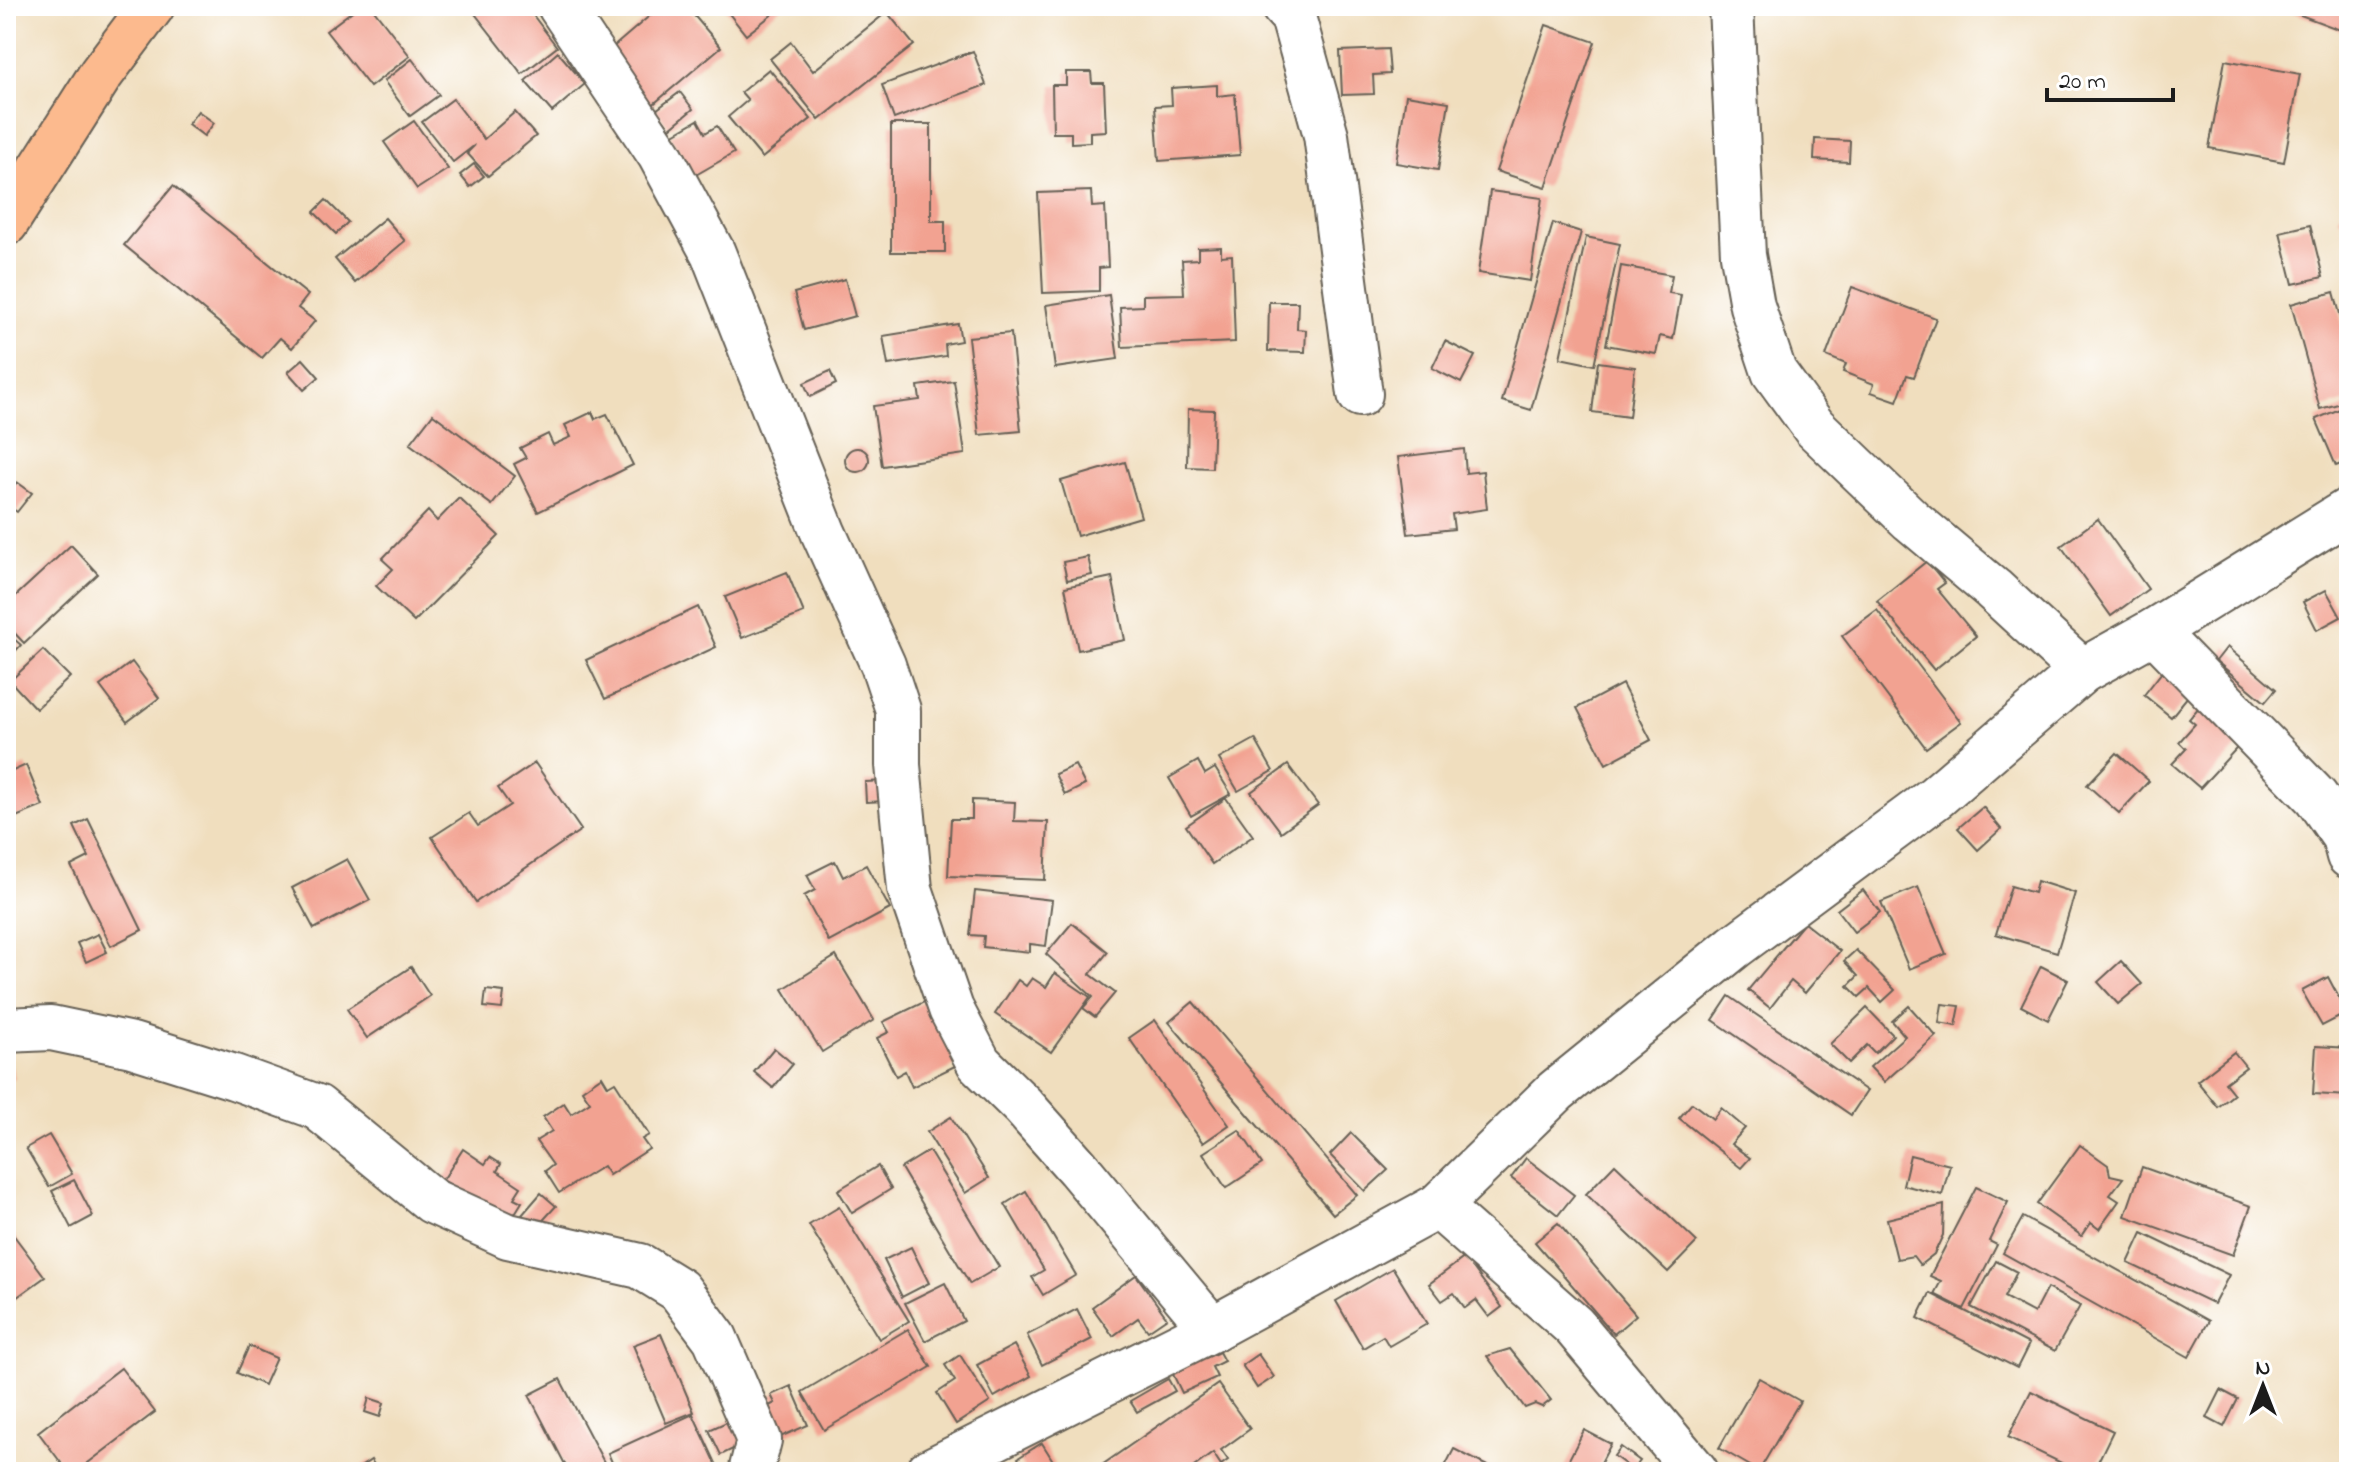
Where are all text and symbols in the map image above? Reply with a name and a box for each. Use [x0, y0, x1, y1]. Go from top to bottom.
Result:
scale bar [2047, 52, 2173, 102]
text: 20 m [2059, 65, 2106, 100]
north arrow [2223, 1346, 2303, 1426]
text: N [2256, 1353, 2270, 1385]

